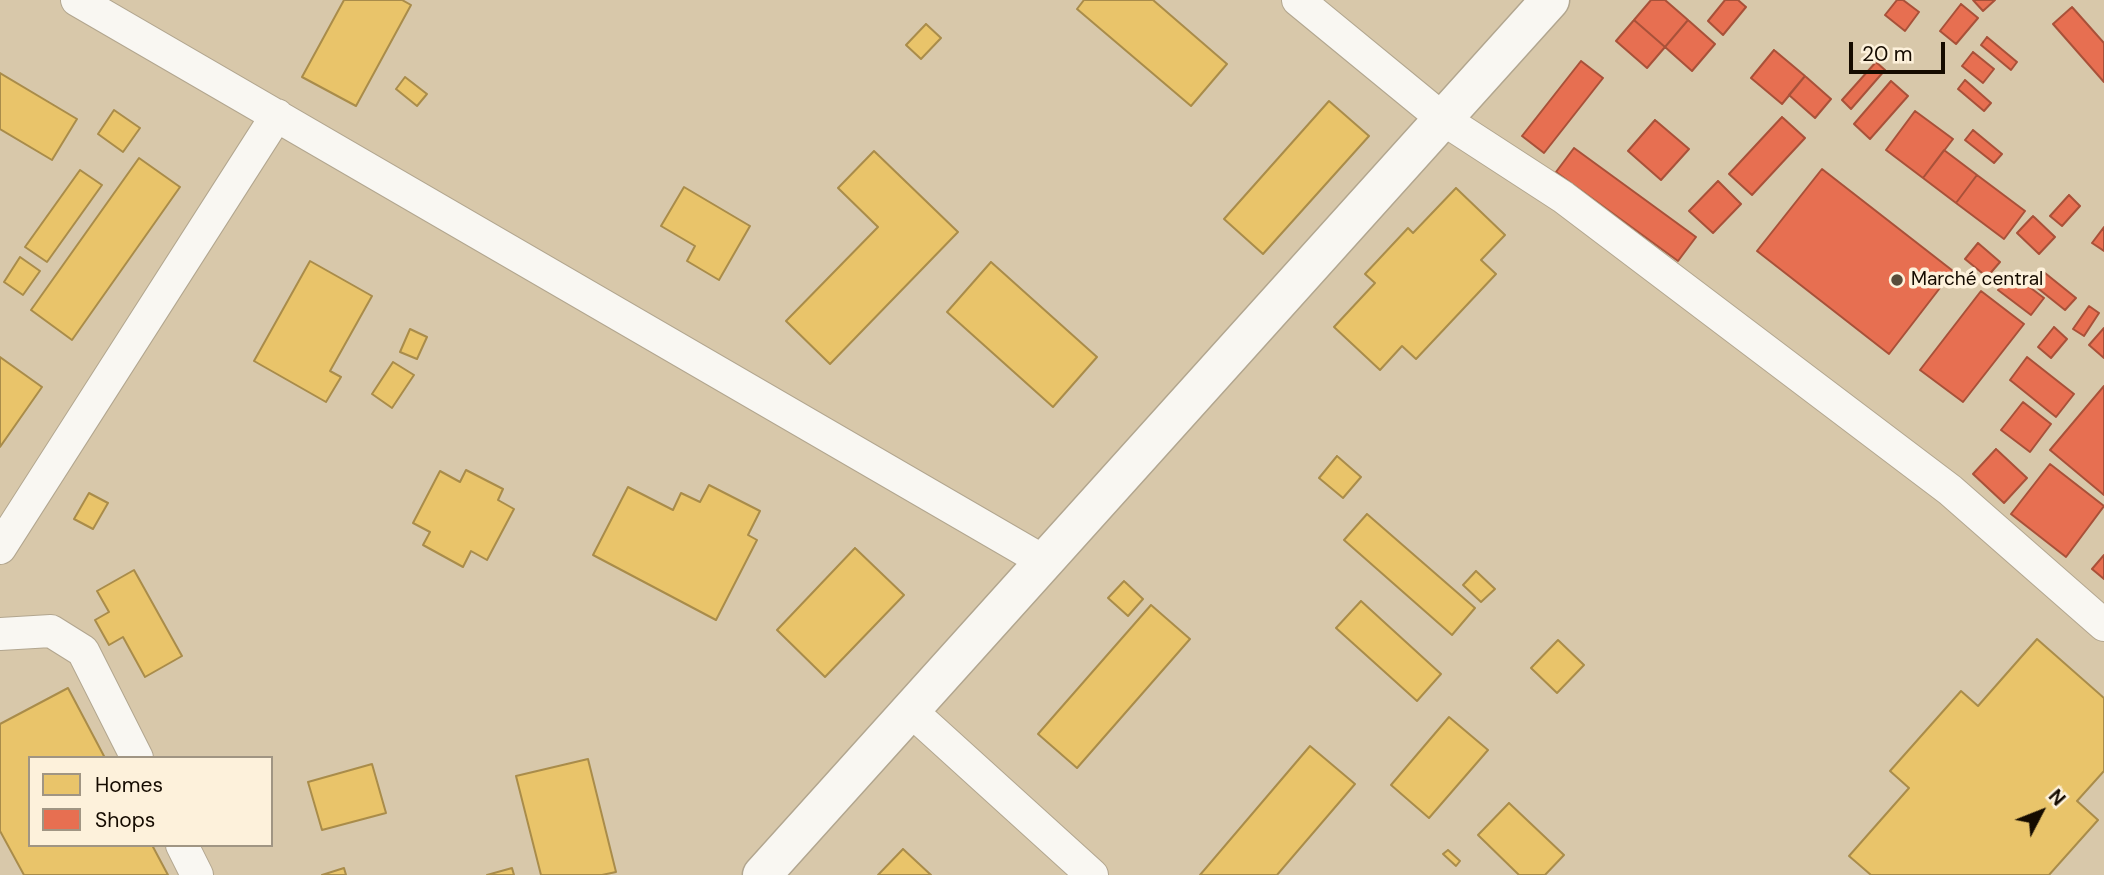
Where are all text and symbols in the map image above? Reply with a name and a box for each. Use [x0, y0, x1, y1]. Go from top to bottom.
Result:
scale bar [1852, 28, 1948, 72]
text: 20 m [1862, 40, 1913, 68]
place label: Marché central [1911, 269, 2043, 291]
marker: Marché central [1889, 272, 1905, 288]
legend [28, 756, 273, 847]
text: Homes [95, 771, 163, 799]
north arrow [2006, 777, 2076, 847]
text: N [2043, 784, 2071, 811]
text: Shops [95, 806, 155, 834]

